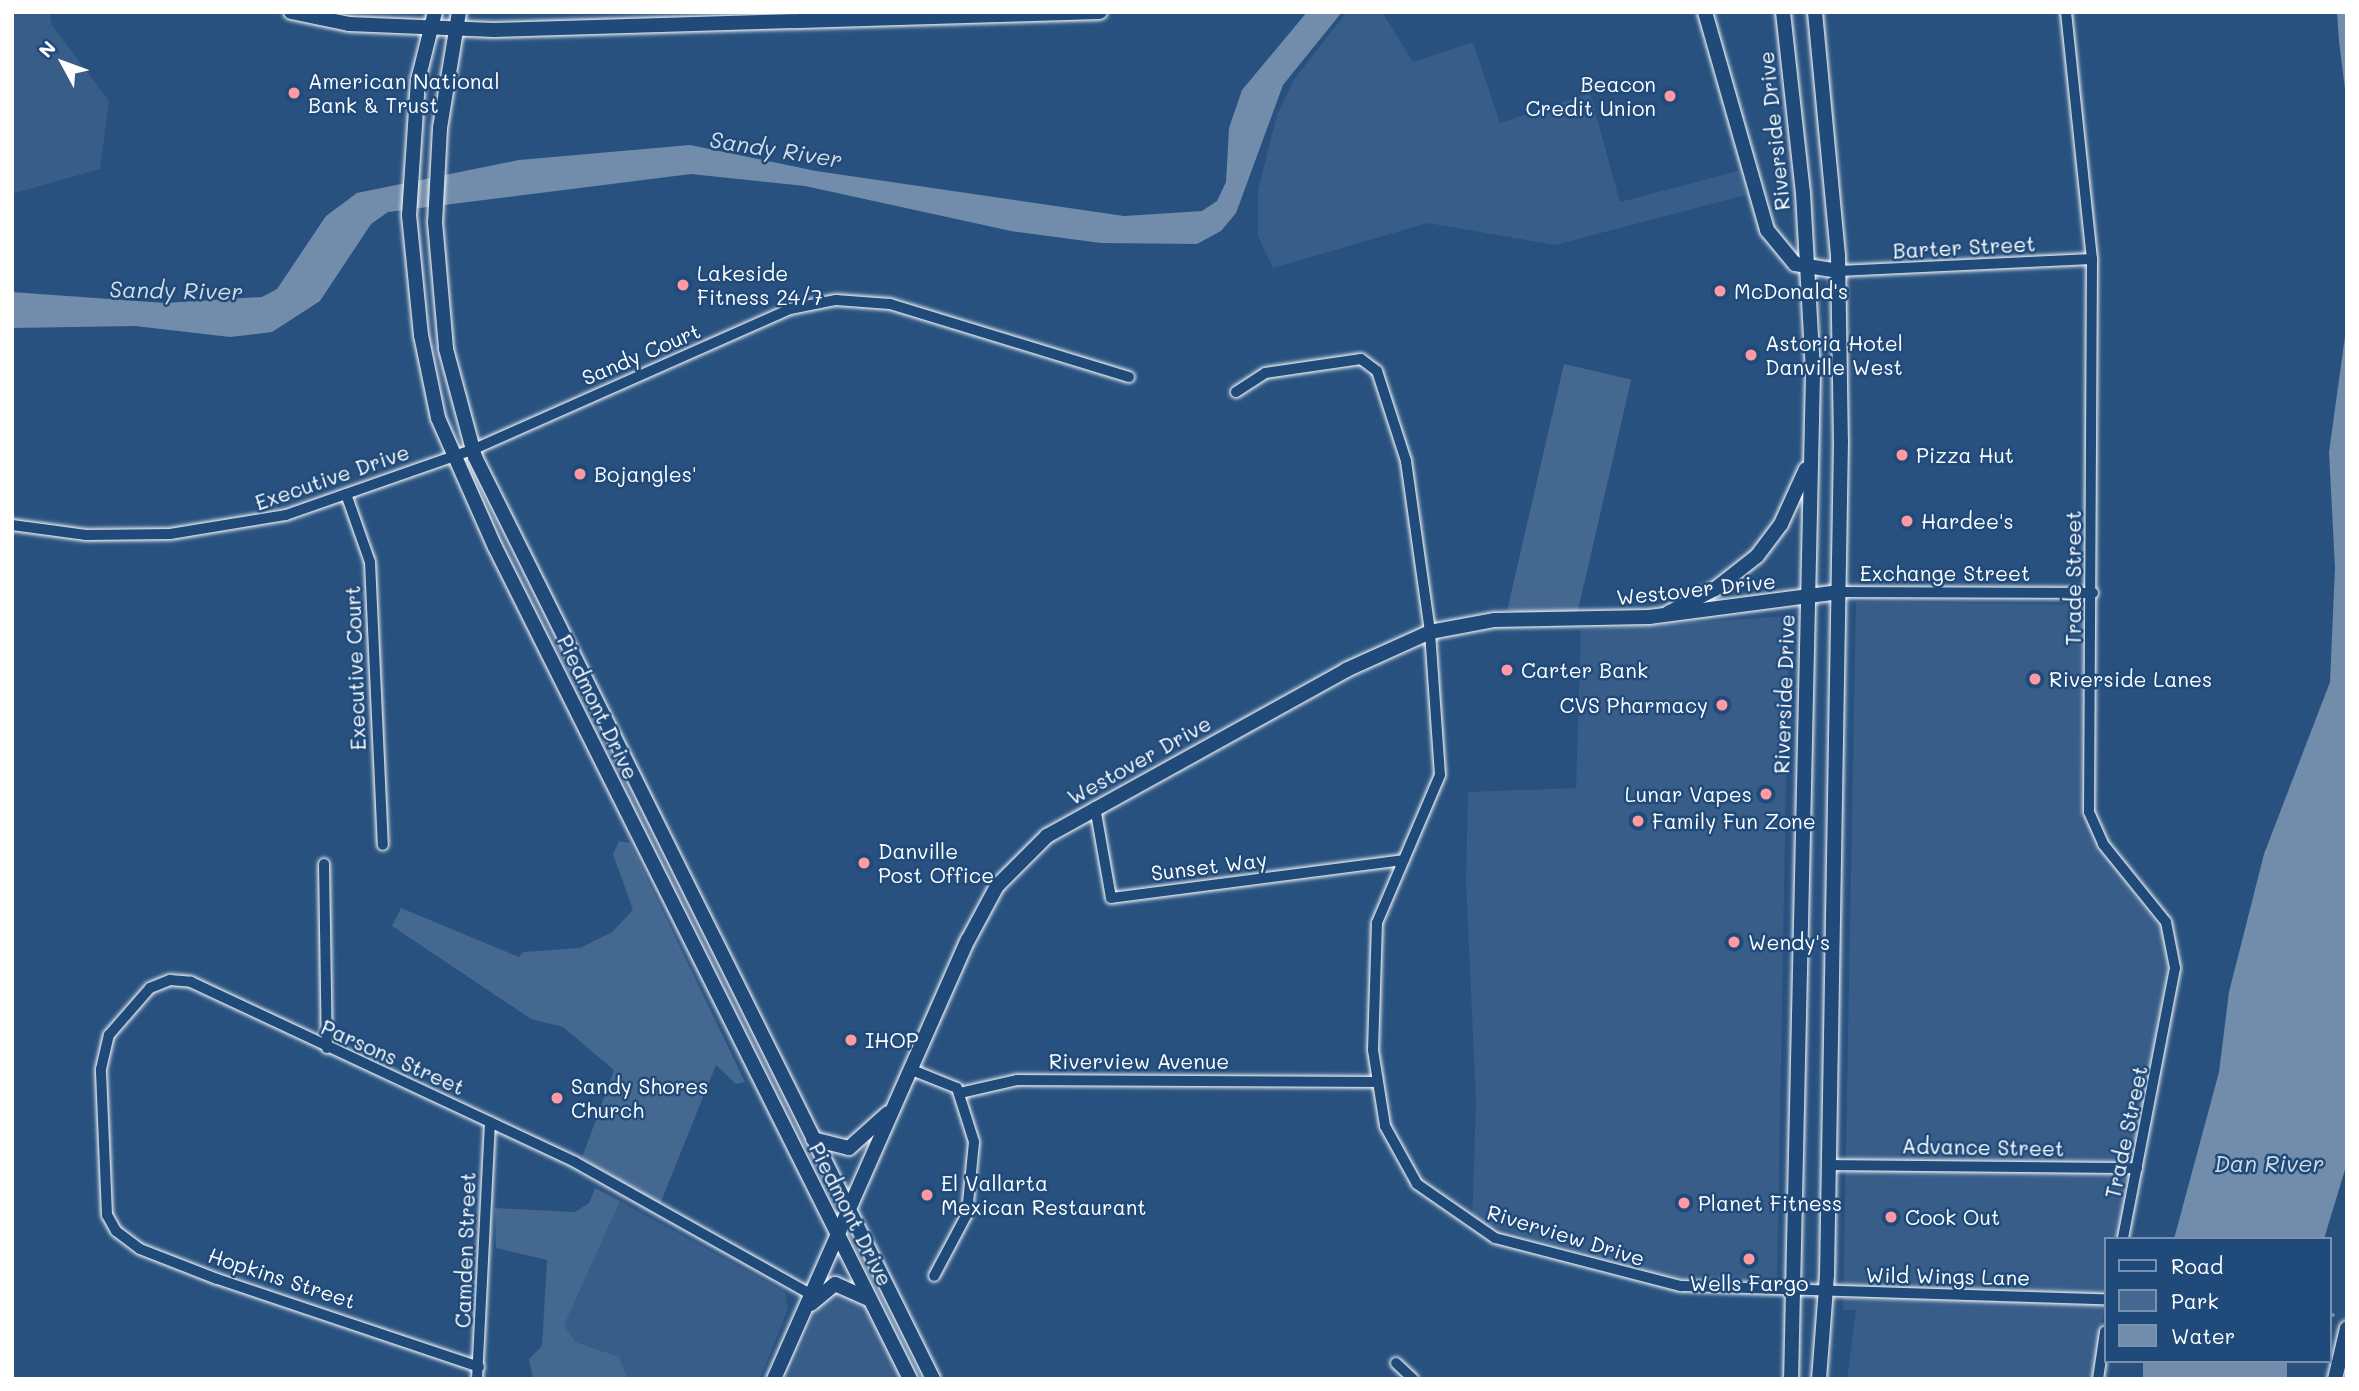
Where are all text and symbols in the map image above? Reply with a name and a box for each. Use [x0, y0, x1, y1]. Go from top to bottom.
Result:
north arrow [28, 28, 98, 98]
text: N [33, 35, 61, 63]
street label: Riverside Drive [1753, 50, 1795, 212]
place label: American National Bank & Trust [308, 68, 500, 118]
place label: Beacon Credit Union [1526, 71, 1656, 121]
marker: American National Bank & Trust [286, 85, 302, 101]
marker: Beacon Credit Union [1662, 88, 1678, 104]
water label: Sandy River [708, 125, 844, 173]
street label: Barter Street [1892, 231, 2036, 263]
place label: Lakeside Fitness 24/7 [697, 260, 823, 310]
water label: Sandy River [109, 275, 243, 305]
marker: Lakeside Fitness 24/7 [675, 277, 691, 293]
place label: McDonald's [1734, 278, 1848, 304]
marker: McDonald's [1712, 283, 1728, 299]
street label: Sandy Court [578, 318, 704, 390]
place label: Astoria Hotel Danville West [1765, 330, 1903, 380]
marker: Astoria Hotel Danville West [1743, 347, 1759, 363]
street label: Executive Drive [252, 439, 412, 515]
place label: Pizza Hut [1916, 442, 2014, 468]
marker: Pizza Hut [1894, 447, 1910, 463]
place label: Bojangles' [594, 461, 697, 487]
marker: Bojangles' [572, 466, 588, 482]
place label: Hardee's [1921, 508, 2014, 534]
street label: Trade Street [2060, 510, 2086, 646]
marker: Hardee's [1899, 513, 1915, 529]
street label: Exchange Street [1860, 560, 2030, 586]
street label: Westover Drive [1615, 568, 1777, 610]
street label: Executive Court [340, 585, 370, 751]
street label: Riverside Drive [1769, 614, 1799, 774]
street label: Piedmont Drive [552, 631, 644, 783]
place label: Carter Bank [1521, 657, 1648, 683]
marker: Carter Bank [1499, 662, 1515, 678]
place label: Riverside Lanes [2049, 666, 2212, 692]
marker: Riverside Lanes [2027, 671, 2043, 687]
place label: CVS Pharmacy [1560, 692, 1708, 718]
marker: CVS Pharmacy [1714, 697, 1730, 713]
street label: Westover Drive [1063, 710, 1215, 810]
place label: Lunar Vapes [1625, 781, 1752, 807]
marker: Lunar Vapes [1758, 786, 1774, 802]
place label: Family Fun Zone [1652, 808, 1816, 834]
marker: Family Fun Zone [1630, 813, 1646, 829]
place label: Danville Post Office [878, 838, 994, 888]
street label: Sunset Way [1150, 846, 1268, 886]
marker: Danville Post Office [856, 855, 872, 871]
place label: Wendy's [1748, 929, 1830, 955]
marker: Wendy's [1726, 934, 1742, 950]
street label: Parsons Street [317, 1014, 469, 1100]
place label: IHOP [865, 1027, 919, 1053]
marker: IHOP [843, 1032, 859, 1048]
street label: Riverview Avenue [1049, 1048, 1229, 1074]
street label: Trade Street [2100, 1063, 2152, 1201]
place label: Sandy Shores Church [571, 1073, 708, 1123]
marker: Sandy Shores Church [549, 1090, 565, 1106]
street label: Advance Street [1902, 1133, 2064, 1161]
street label: Piedmont Drive [804, 1138, 898, 1290]
water label: Dan River [2214, 1149, 2324, 1177]
place label: El Vallarta Mexican Restaurant [941, 1170, 1147, 1220]
street label: Camden Street [450, 1171, 480, 1329]
marker: El Vallarta Mexican Restaurant [919, 1187, 935, 1203]
place label: Planet Fitness [1698, 1190, 1842, 1216]
marker: Planet Fitness [1676, 1195, 1692, 1211]
street label: Riverview Drive [1484, 1199, 1648, 1271]
place label: Cook Out [1905, 1204, 2000, 1230]
marker: Cook Out [1883, 1209, 1899, 1225]
legend [2104, 1237, 2331, 1363]
street label: Hopkins Street [205, 1242, 359, 1314]
marker: Wells Fargo [1741, 1251, 1757, 1267]
text: Road [2171, 1252, 2223, 1279]
street label: Wild Wings Lane [1866, 1262, 2030, 1290]
place label: Wells Fargo [1690, 1270, 1808, 1296]
text: Park [2171, 1287, 2219, 1314]
text: Water [2171, 1322, 2235, 1349]

